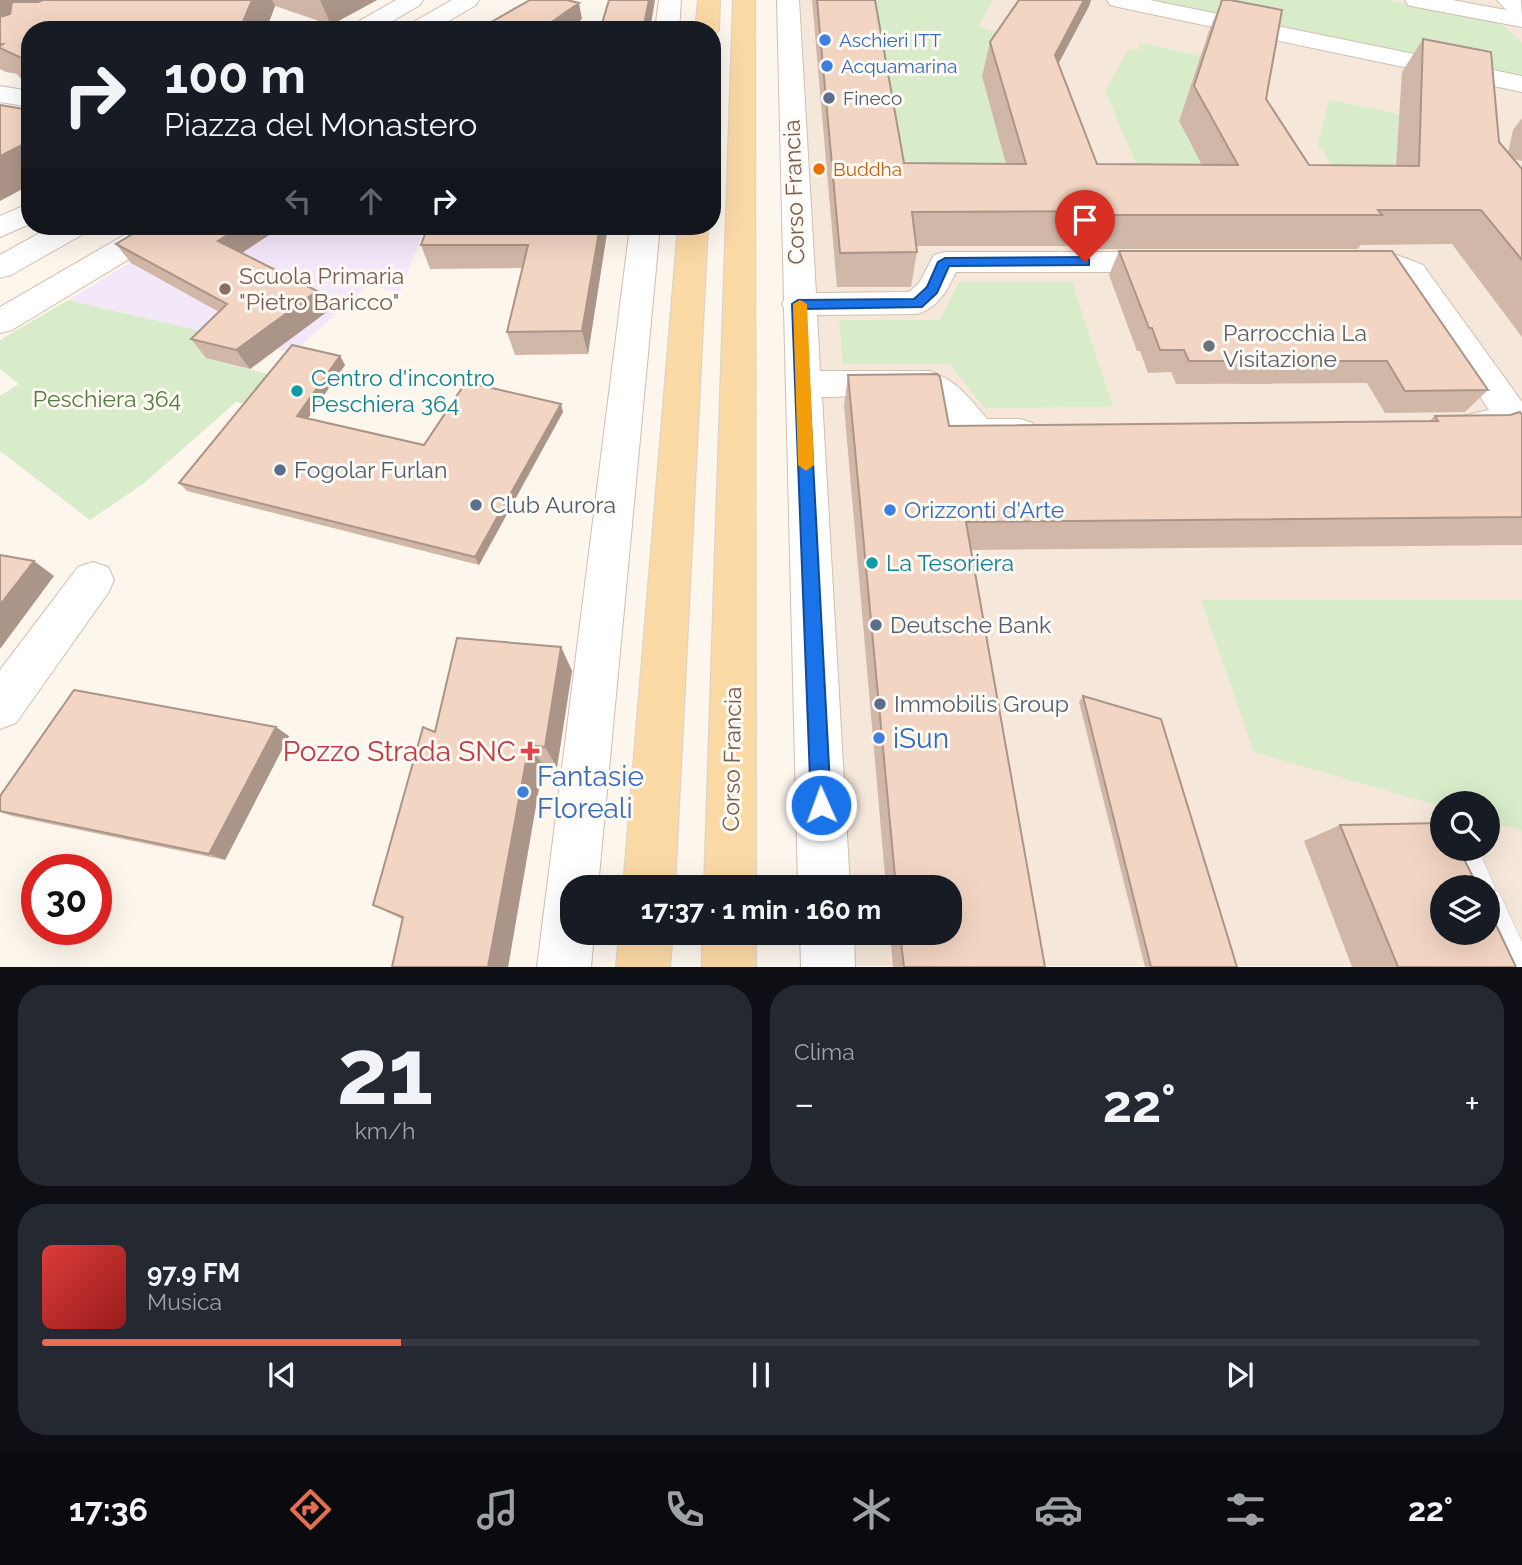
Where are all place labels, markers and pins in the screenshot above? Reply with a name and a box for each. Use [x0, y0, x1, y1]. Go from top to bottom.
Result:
place label: Aschieri ITT [839, 29, 942, 51]
marker: Aschieri ITT [817, 32, 833, 48]
place label: Acquamarina [841, 55, 957, 77]
marker: Acquamarina [819, 58, 835, 74]
place label: Fineco [843, 87, 902, 109]
marker: Fineco [821, 90, 837, 106]
place label: Buddha [833, 158, 902, 180]
marker: Buddha [811, 161, 827, 177]
pin [1055, 190, 1115, 262]
place label: Scuola Primaria "Pietro Baricco" [239, 262, 404, 315]
marker: Scuola Primaria "Pietro Baricco" [217, 281, 233, 297]
place label: Parrocchia La Visitazione [1223, 319, 1367, 372]
marker: Parrocchia La Visitazione [1201, 338, 1217, 354]
place label: Centro d'incontro Peschiera 364 [311, 364, 495, 417]
marker: Centro d'incontro Peschiera 364 [289, 383, 305, 399]
place label: Fogolar Furlan [294, 456, 447, 483]
marker: Fogolar Furlan [272, 462, 288, 478]
place label: Club Aurora [490, 491, 616, 518]
place label: Orizzonti d'Arte [904, 496, 1064, 523]
marker: Club Aurora [468, 497, 484, 513]
marker: Orizzonti d'Arte [882, 502, 898, 518]
place label: La Tesoriera [886, 549, 1014, 576]
marker: La Tesoriera [864, 555, 880, 571]
place label: Deutsche Bank [890, 611, 1051, 638]
marker: Deutsche Bank [868, 617, 884, 633]
place label: Immobilis Group [894, 690, 1069, 717]
marker: Immobilis Group [872, 696, 888, 712]
place label: iSun [893, 722, 949, 755]
marker: iSun [871, 730, 887, 746]
place label: Pozzo Strada SNC [283, 735, 516, 768]
marker: Pozzo Strada SNC [522, 743, 538, 759]
place label: Fantasie Floreali [537, 760, 644, 825]
marker: Fantasie Floreali [515, 784, 531, 800]

